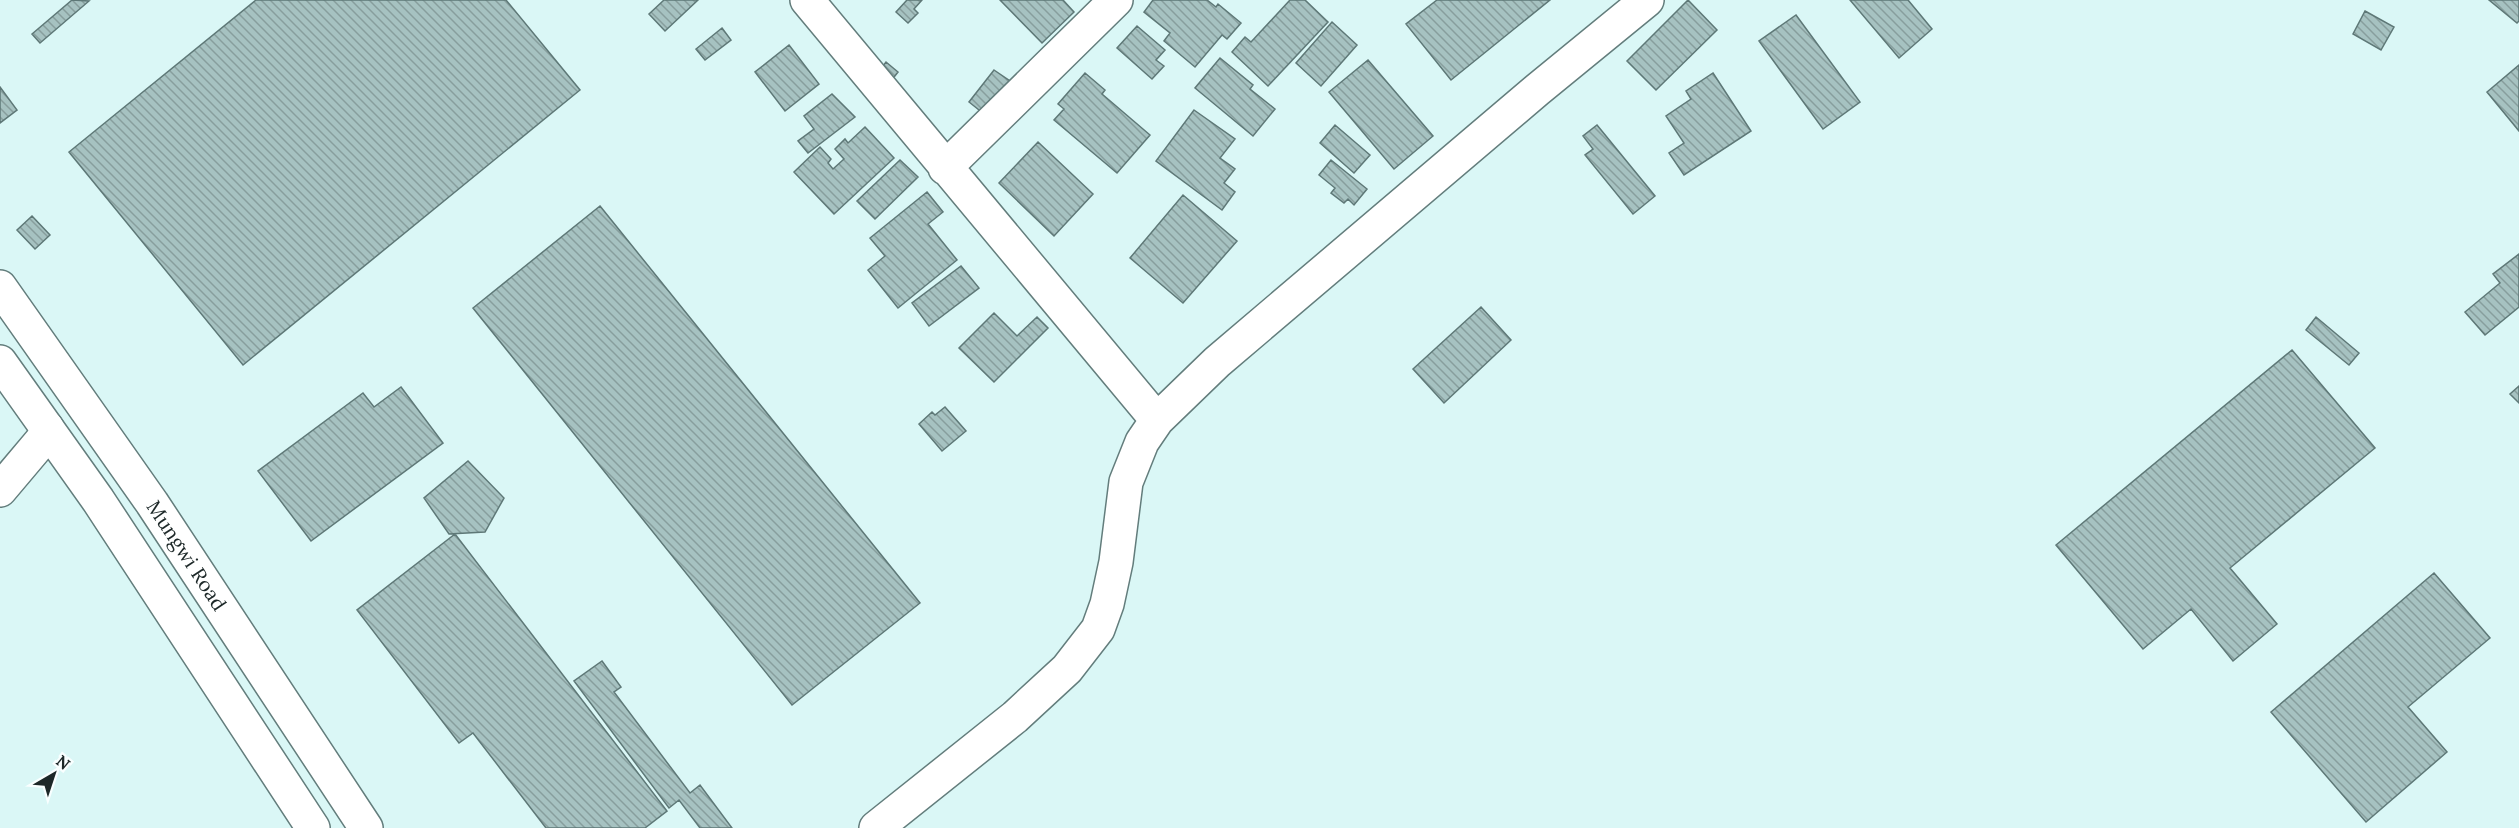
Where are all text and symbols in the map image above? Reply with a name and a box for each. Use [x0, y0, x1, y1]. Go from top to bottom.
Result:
street label: Mungwi Road [142, 495, 232, 615]
north arrow [24, 744, 84, 804]
text: N [52, 751, 75, 774]

